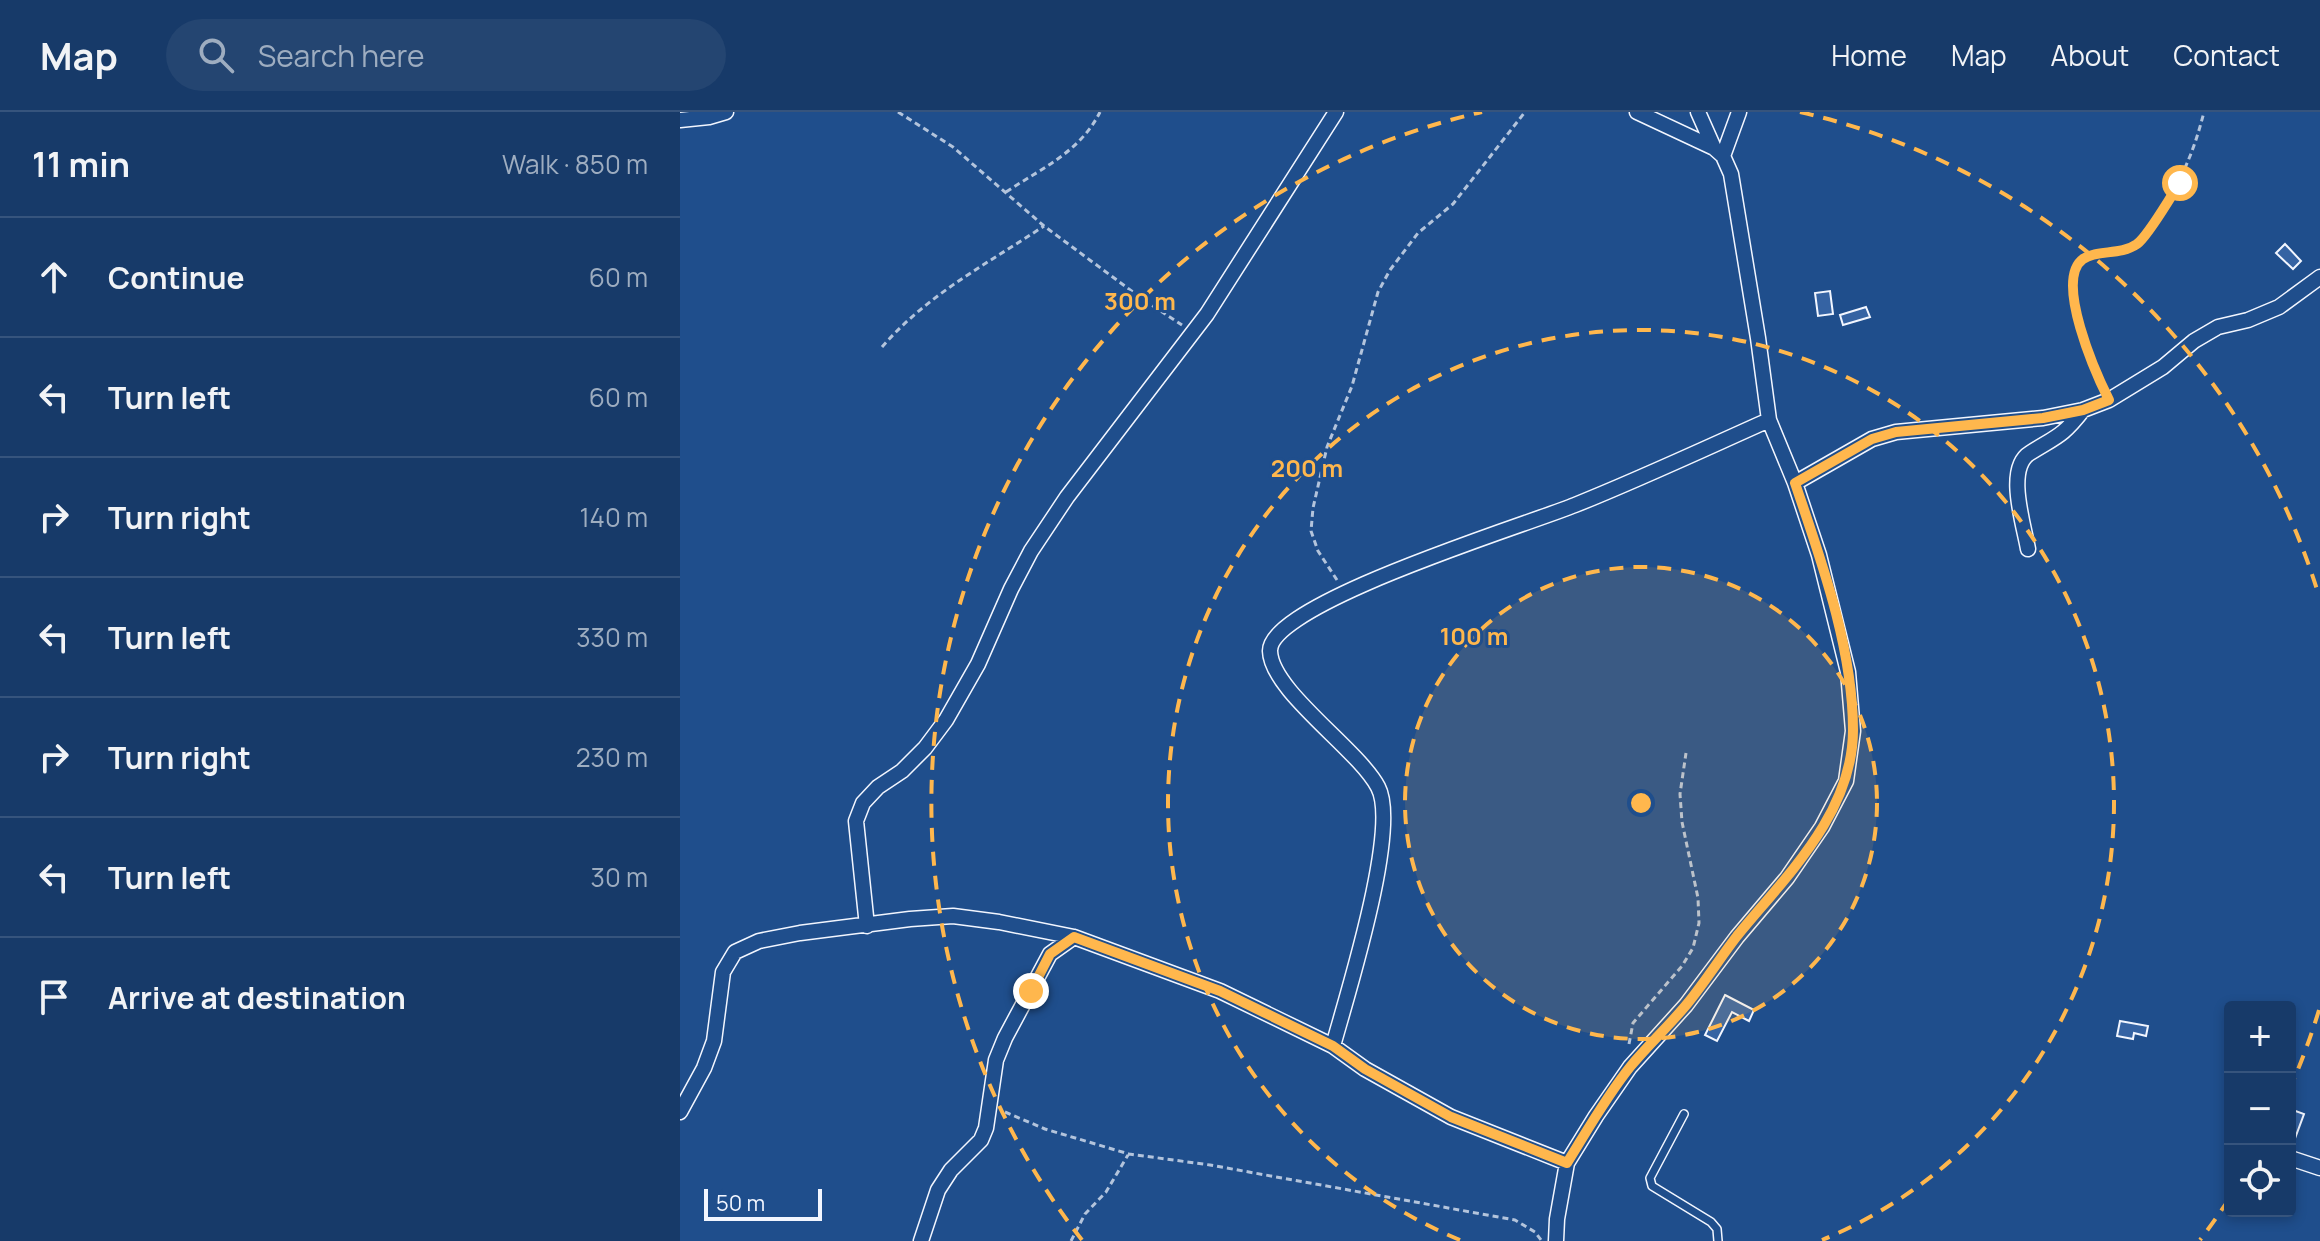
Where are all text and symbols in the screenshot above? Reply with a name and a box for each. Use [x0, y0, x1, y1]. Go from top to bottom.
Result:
search box [166, 19, 726, 91]
text: Map [40, 29, 118, 81]
icon: search [194, 33, 238, 77]
text: Search here [258, 35, 425, 76]
text: Home [1831, 36, 1907, 74]
text: Map [1951, 36, 2007, 74]
text: About [2051, 36, 2129, 74]
text: Contact [2173, 36, 2280, 74]
text: 11 min [32, 141, 130, 187]
text: Walk · 850 m [502, 146, 648, 182]
route start [2162, 165, 2198, 201]
icon: ahead [32, 255, 76, 299]
text: Continue [108, 257, 244, 298]
text: 60 m [589, 259, 648, 295]
text: 300 m [1104, 284, 1176, 317]
icon: left [32, 375, 76, 419]
text: Turn left [108, 377, 231, 418]
text: 60 m [589, 379, 648, 415]
text: 200 m [1271, 451, 1343, 484]
icon: right [32, 495, 76, 539]
text: Turn right [108, 497, 251, 538]
text: 140 m [579, 499, 648, 535]
icon: left [32, 615, 76, 659]
text: Turn left [108, 617, 231, 658]
text: 330 m [576, 619, 648, 655]
text: 100 m [1440, 619, 1508, 652]
icon: right [32, 735, 76, 779]
text: Turn right [108, 737, 251, 778]
text: 230 m [576, 739, 648, 775]
centre of rings [1627, 789, 1655, 817]
icon: left [32, 855, 76, 899]
text: Turn left [108, 857, 231, 898]
text: 30 m [591, 859, 648, 895]
route end [1013, 973, 1049, 1009]
icon: arrive [32, 975, 76, 1019]
text: Arrive at destination [108, 977, 406, 1018]
map controls [2224, 1001, 2296, 1217]
button: + [2224, 1001, 2296, 1073]
button: − [2224, 1073, 2296, 1145]
button: locate [2224, 1145, 2296, 1217]
scale bar [704, 1185, 822, 1221]
text: 50 m [716, 1188, 765, 1218]

